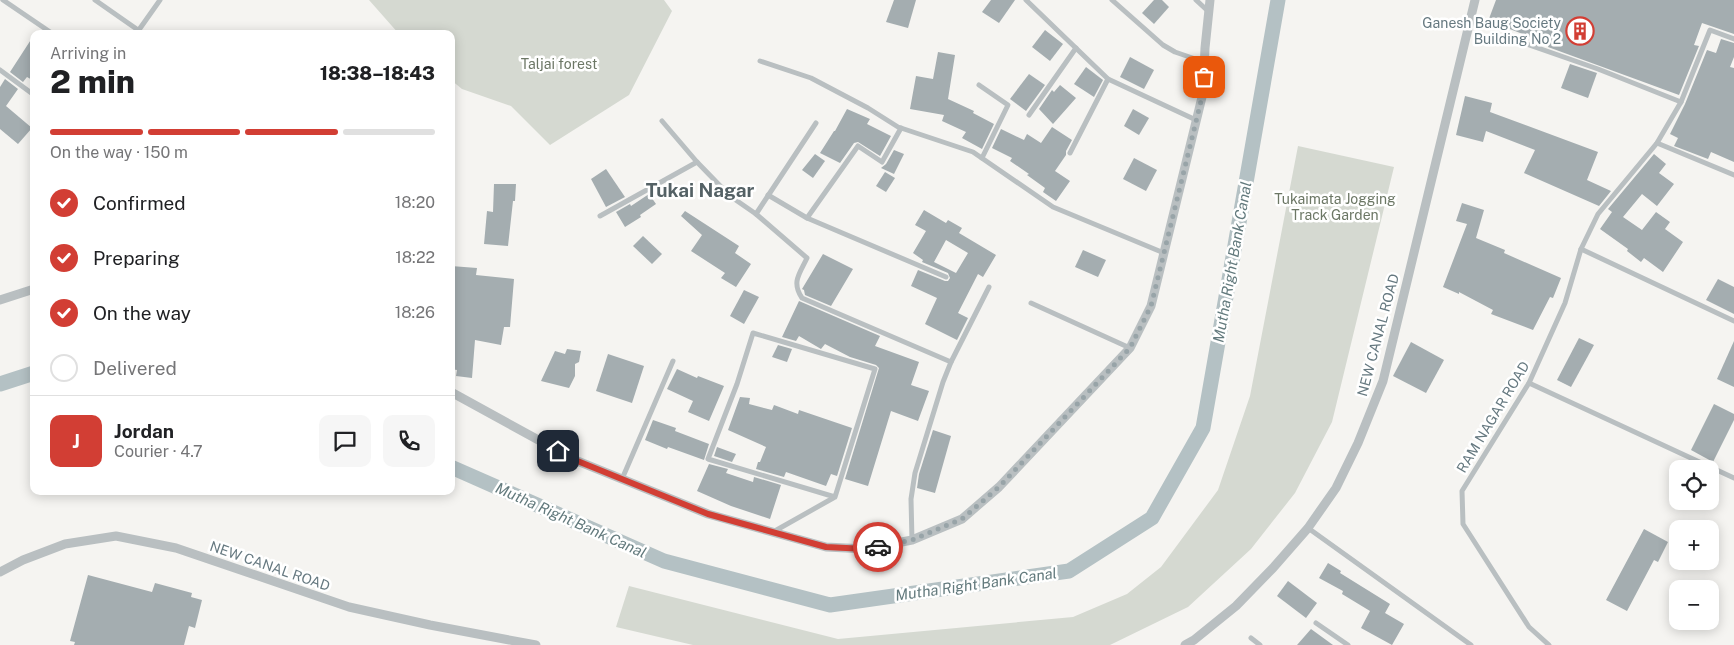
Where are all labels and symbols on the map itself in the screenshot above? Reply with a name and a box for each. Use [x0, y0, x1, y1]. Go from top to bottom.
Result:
place label: Ganesh Baug Society Building No 2 [1422, 15, 1561, 47]
building icon: Ganesh Baug Society Building No 2 [1565, 16, 1595, 46]
park label: Taljai forest [521, 56, 597, 72]
pin [1183, 56, 1225, 98]
district label: Tukai Nagar [646, 179, 754, 201]
water label: Mutha Right Bank Canal [1209, 180, 1255, 344]
park label: Tukaimata Jogging Track Garden [1274, 191, 1396, 223]
street label: NEW CANAL ROAD [1354, 272, 1402, 398]
street label: RAM NAGAR ROAD [1453, 358, 1533, 476]
pin [537, 430, 579, 472]
water label: Mutha Right Bank Canal [493, 479, 649, 561]
courier [853, 522, 903, 572]
street label: NEW CANAL ROAD [208, 538, 332, 594]
water label: Mutha Right Bank Canal [894, 564, 1058, 604]

